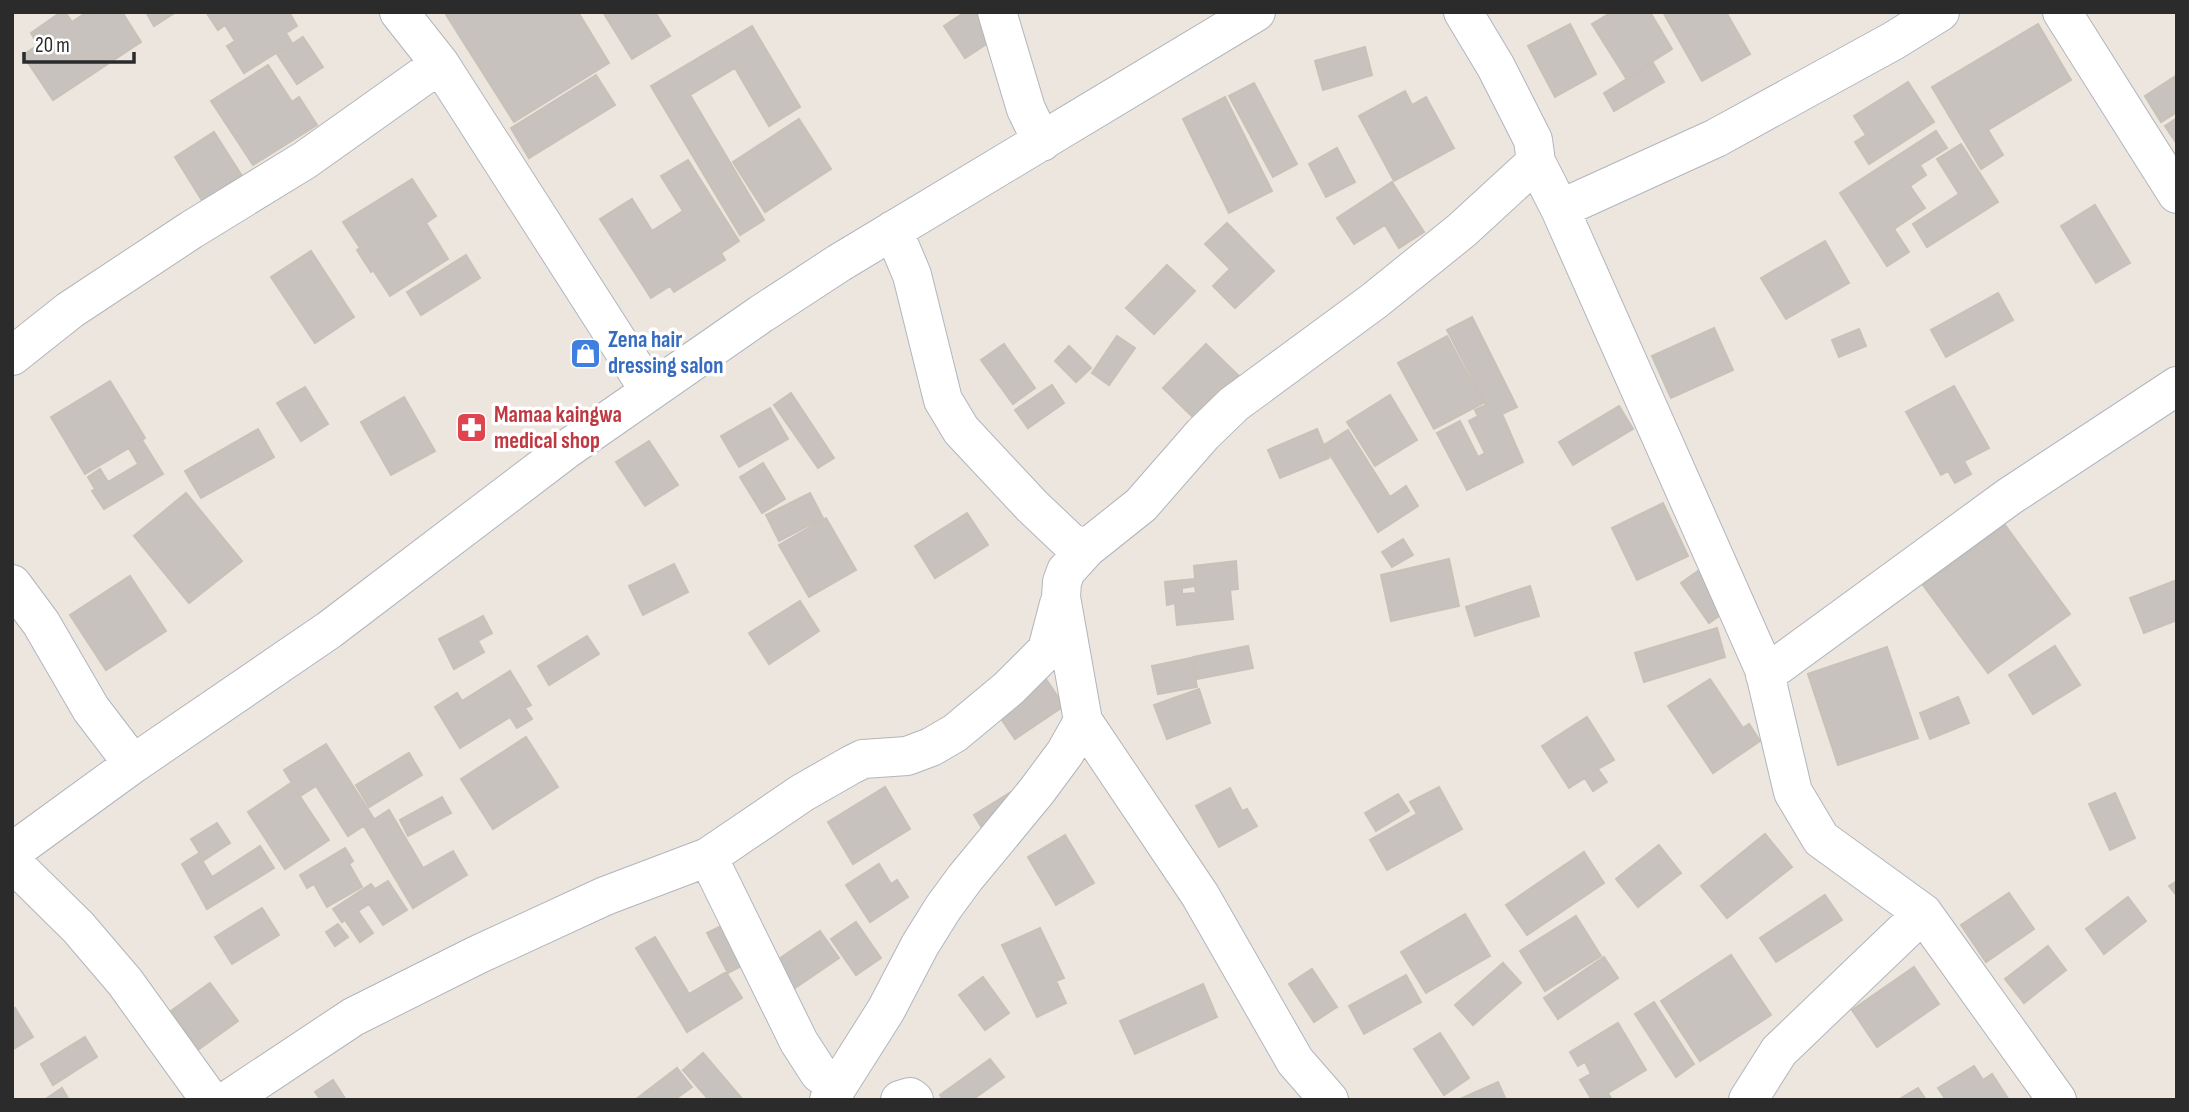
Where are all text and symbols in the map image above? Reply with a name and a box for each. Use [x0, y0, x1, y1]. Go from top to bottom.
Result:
scale bar [24, 21, 135, 65]
text: 20 m [35, 33, 70, 58]
place label: Zena hair dressing salon [608, 326, 724, 380]
shop icon: Zena hair dressing salon [568, 336, 602, 370]
place label: Mamaa kaingwa medical shop [494, 401, 622, 455]
pharmacy icon: Mamaa kaingwa medical shop [454, 411, 488, 445]

